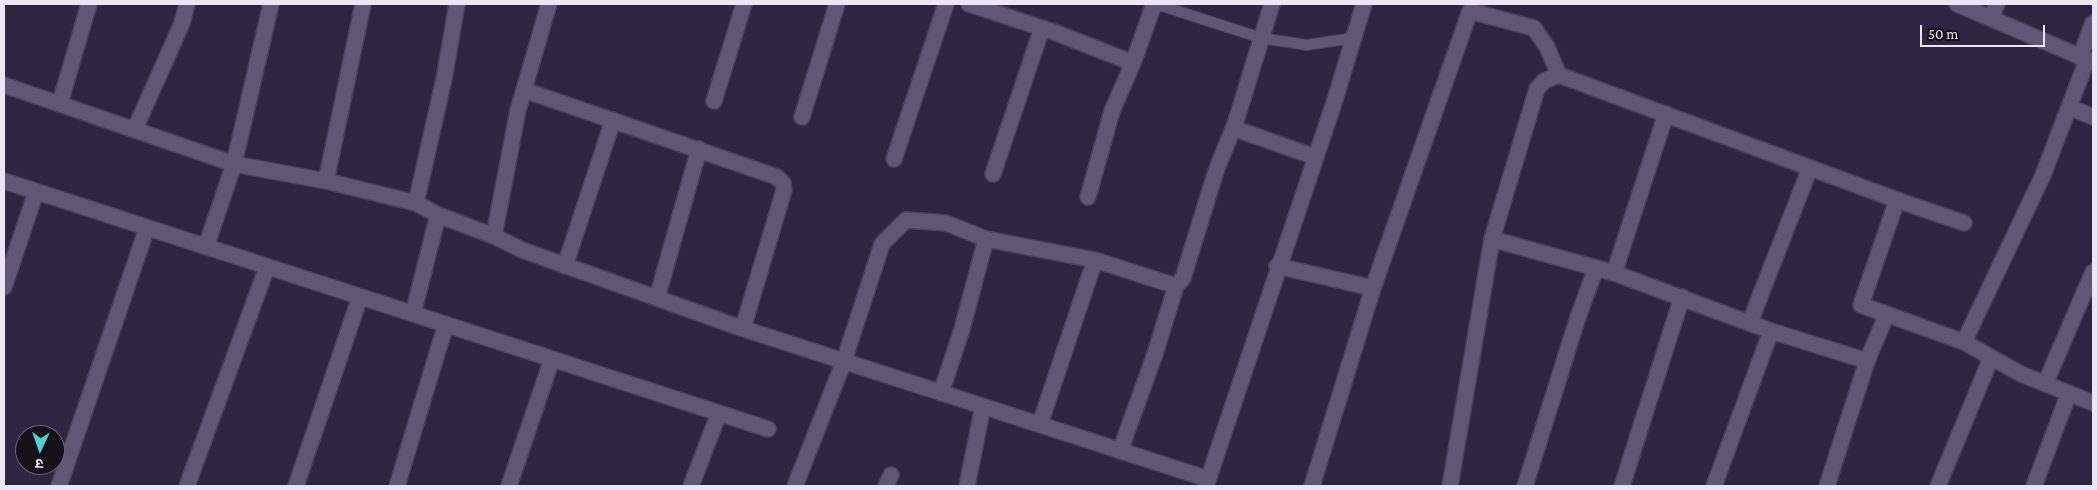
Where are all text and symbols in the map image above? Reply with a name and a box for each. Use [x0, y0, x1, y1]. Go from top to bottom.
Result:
scale bar [1922, 15, 2047, 47]
text: 50 m [1928, 26, 1958, 42]
north arrow [15, 425, 65, 475]
text: उ [35, 456, 44, 472]

